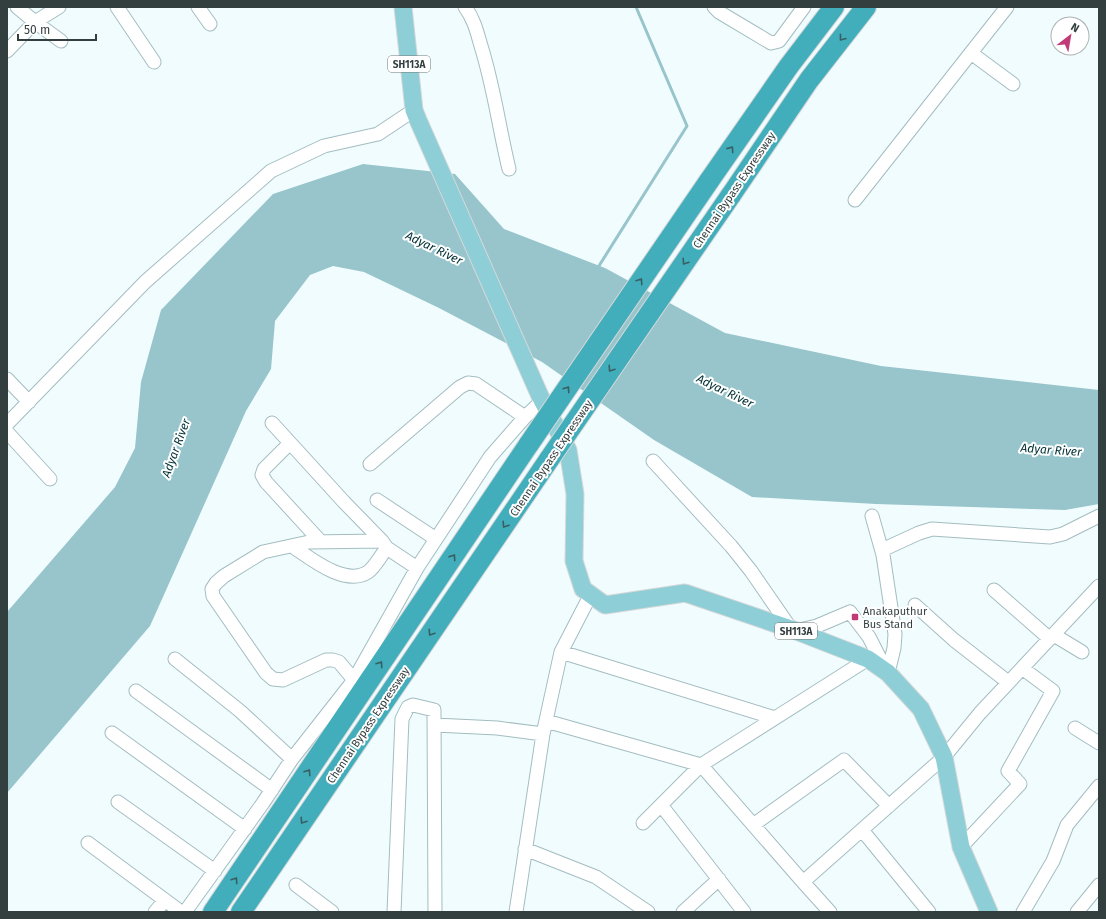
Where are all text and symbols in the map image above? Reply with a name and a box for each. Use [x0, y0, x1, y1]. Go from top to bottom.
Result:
scale bar [18, 16, 96, 42]
north arrow [1050, 16, 1090, 56]
text: N [1068, 20, 1081, 35]
text: 50 m [24, 23, 50, 37]
one-way arrow [839, 33, 846, 40]
road number: SH113A [388, 56, 430, 72]
street label: Chennai Bypass Expressway [691, 129, 779, 251]
one-way arrow [726, 146, 733, 153]
water label: Adyar River [403, 228, 465, 268]
one-way arrow [682, 258, 690, 265]
one-way arrow [635, 279, 642, 286]
one-way arrow [608, 365, 616, 372]
water label: Adyar River [694, 371, 756, 411]
one-way arrow [562, 386, 570, 393]
street label: Chennai Bypass Expressway [508, 397, 596, 519]
water label: Adyar River [159, 416, 193, 480]
water label: Adyar River [1019, 441, 1082, 459]
one-way arrow [502, 521, 509, 528]
one-way arrow [448, 554, 455, 561]
place label: Anakaputhur Bus Stand [863, 605, 928, 631]
marker: Anakaputhur Bus Stand [850, 612, 860, 622]
road number: SH113A [775, 623, 817, 639]
one-way arrow [429, 628, 436, 635]
one-way arrow [375, 661, 383, 668]
street label: Chennai Bypass Expressway [325, 664, 413, 786]
one-way arrow [303, 769, 310, 776]
one-way arrow [300, 817, 308, 824]
one-way arrow [230, 877, 237, 884]

